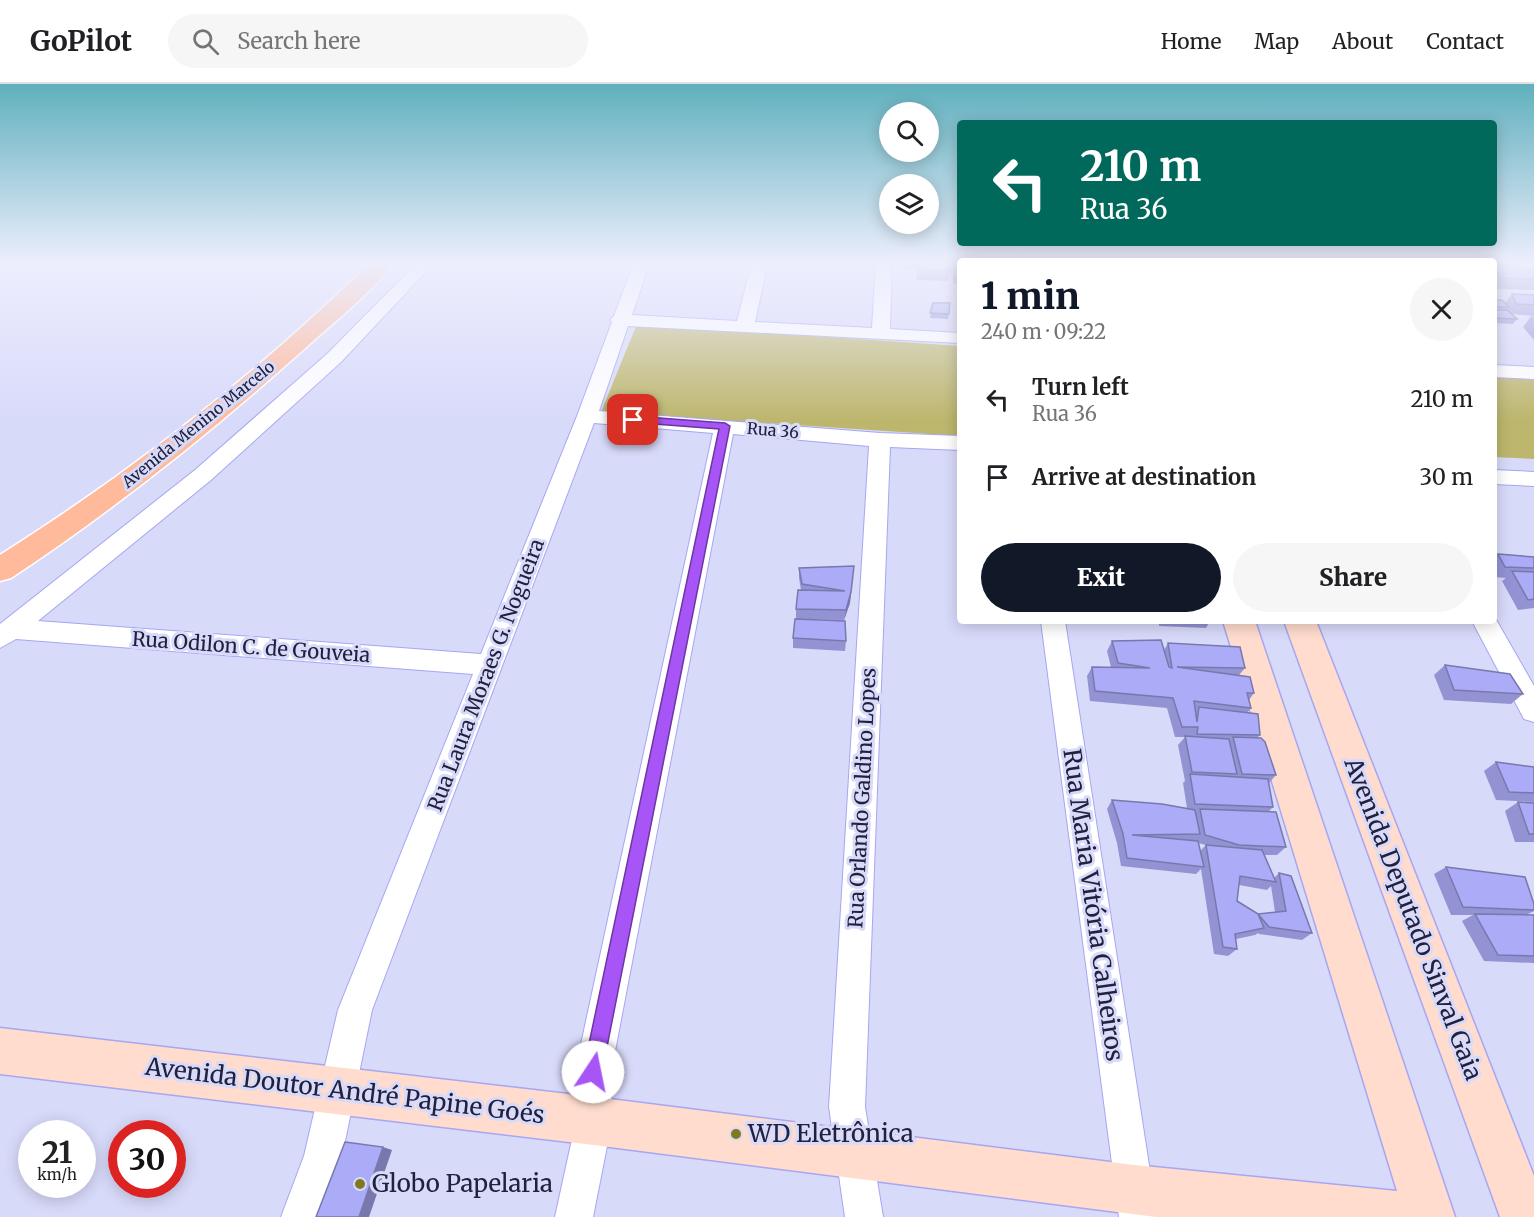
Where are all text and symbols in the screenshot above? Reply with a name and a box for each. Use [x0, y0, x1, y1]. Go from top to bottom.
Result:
search box [168, 14, 588, 68]
text: GoPilot [30, 23, 132, 59]
icon: search [189, 25, 222, 58]
text: Search here [237, 27, 361, 55]
text: Home [1161, 28, 1221, 55]
text: Map [1254, 28, 1299, 55]
text: About [1332, 28, 1393, 55]
text: Contact [1426, 28, 1504, 55]
map controls [879, 102, 939, 234]
button: search [879, 102, 939, 162]
text: 210 m [1080, 140, 1201, 192]
icon: left [981, 144, 1059, 222]
button: layers [879, 174, 939, 234]
text: Rua 36 [1080, 192, 1168, 226]
text: 1 min [981, 274, 1080, 319]
button: close [1410, 278, 1473, 341]
text: 240 m · 09:22 [981, 319, 1106, 344]
street label: Avenida Menino Marcelo [117, 356, 278, 492]
text: Turn left [1032, 373, 1129, 401]
icon: left [981, 383, 1014, 416]
text: 210 m [1410, 385, 1473, 413]
pin [607, 394, 658, 445]
text: Rua 36 [1032, 401, 1097, 426]
icon: arrive [616, 403, 649, 436]
street label: Rua 36 [746, 418, 800, 442]
icon: arrive [981, 461, 1014, 494]
text: Arrive at destination [1032, 463, 1256, 491]
text: 30 m [1419, 463, 1473, 491]
street label: Rua Laura Moraes G. Nogueira [422, 535, 549, 815]
button: Exit [981, 543, 1221, 612]
button: Share [1233, 543, 1473, 612]
street label: Rua Odilon C. de Gouveia [131, 626, 371, 667]
street label: Rua Orlando Galdino Lopes [842, 667, 881, 929]
street label: Rua Maria Vitória Calheiros [1056, 747, 1131, 1063]
street label: Avenida Deputado Sinval Gaia [1337, 752, 1489, 1085]
position arrow [561, 1040, 625, 1104]
street label: Avenida Doutor André Papine Goés [143, 1051, 546, 1130]
place label: WD Eletrônica [747, 1118, 914, 1149]
speed limit sign: 30 [108, 1120, 186, 1198]
marker: WD Eletrônica [729, 1127, 743, 1141]
text: 21 [42, 1133, 72, 1171]
text: km/h [37, 1165, 77, 1184]
place label: Globo Papelaria [372, 1168, 553, 1199]
marker: Globo Papelaria [353, 1177, 367, 1191]

